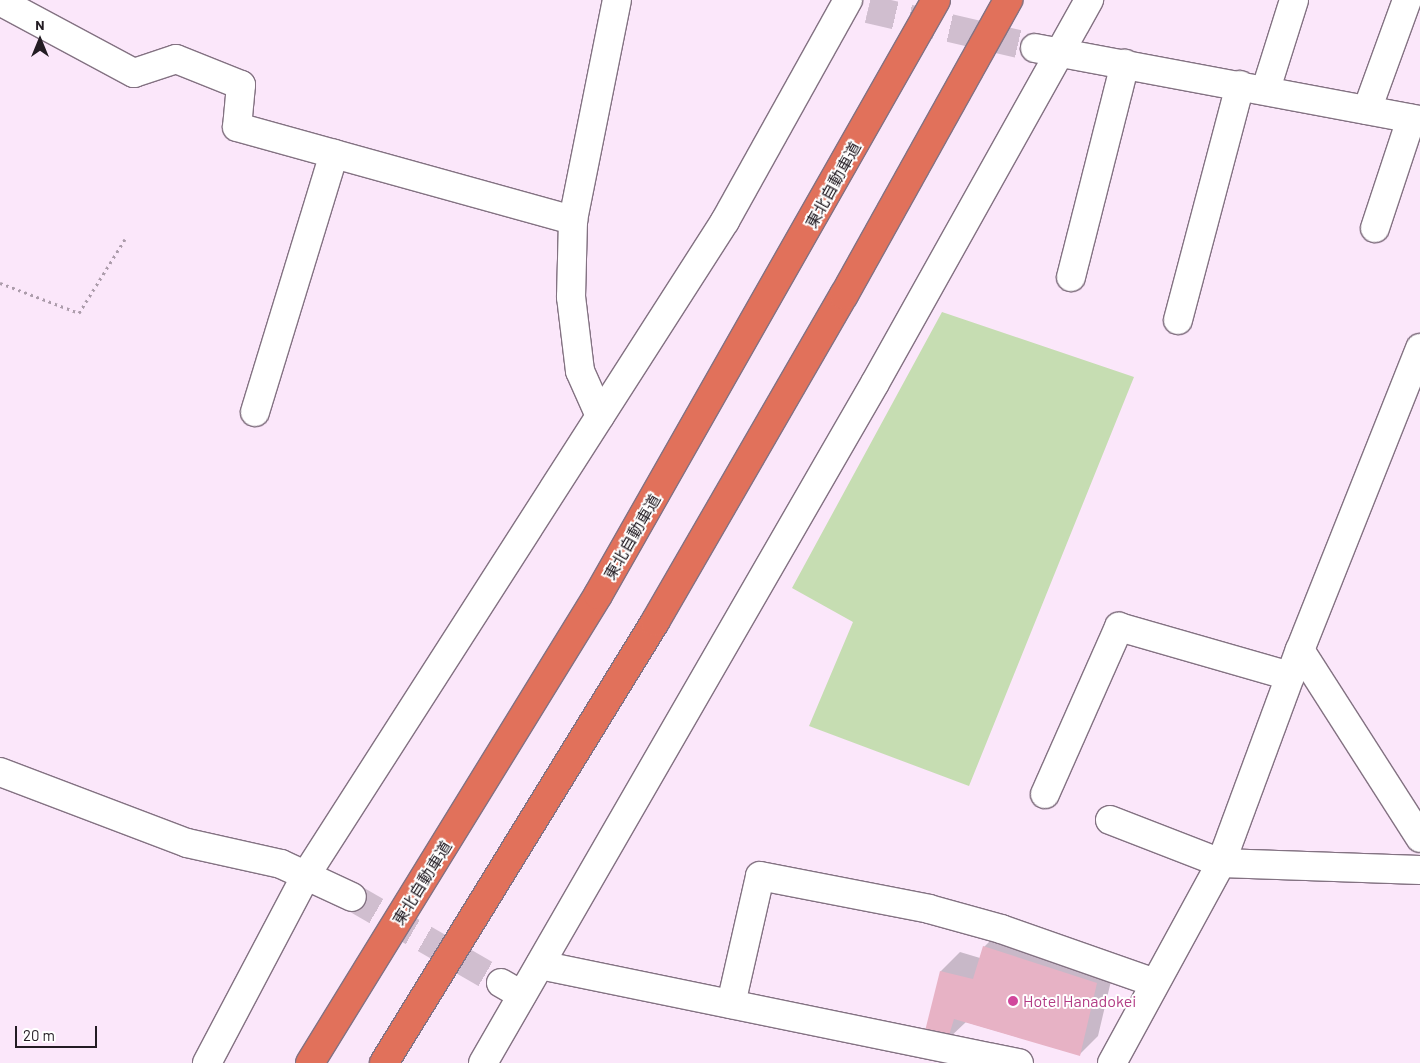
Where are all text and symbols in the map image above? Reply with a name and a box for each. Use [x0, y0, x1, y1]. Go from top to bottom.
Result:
north arrow [15, 15, 65, 65]
text: N [35, 16, 45, 33]
street label: 東北自動車道 [801, 138, 865, 232]
street label: 東北自動車道 [600, 491, 664, 583]
street label: 東北自動車道 [388, 837, 456, 929]
place label: Hotel Hanadokei [1023, 991, 1136, 1011]
marker: Hotel Hanadokei [1007, 995, 1019, 1007]
scale bar [18, 1016, 100, 1048]
text: 20 m [23, 1026, 55, 1044]

